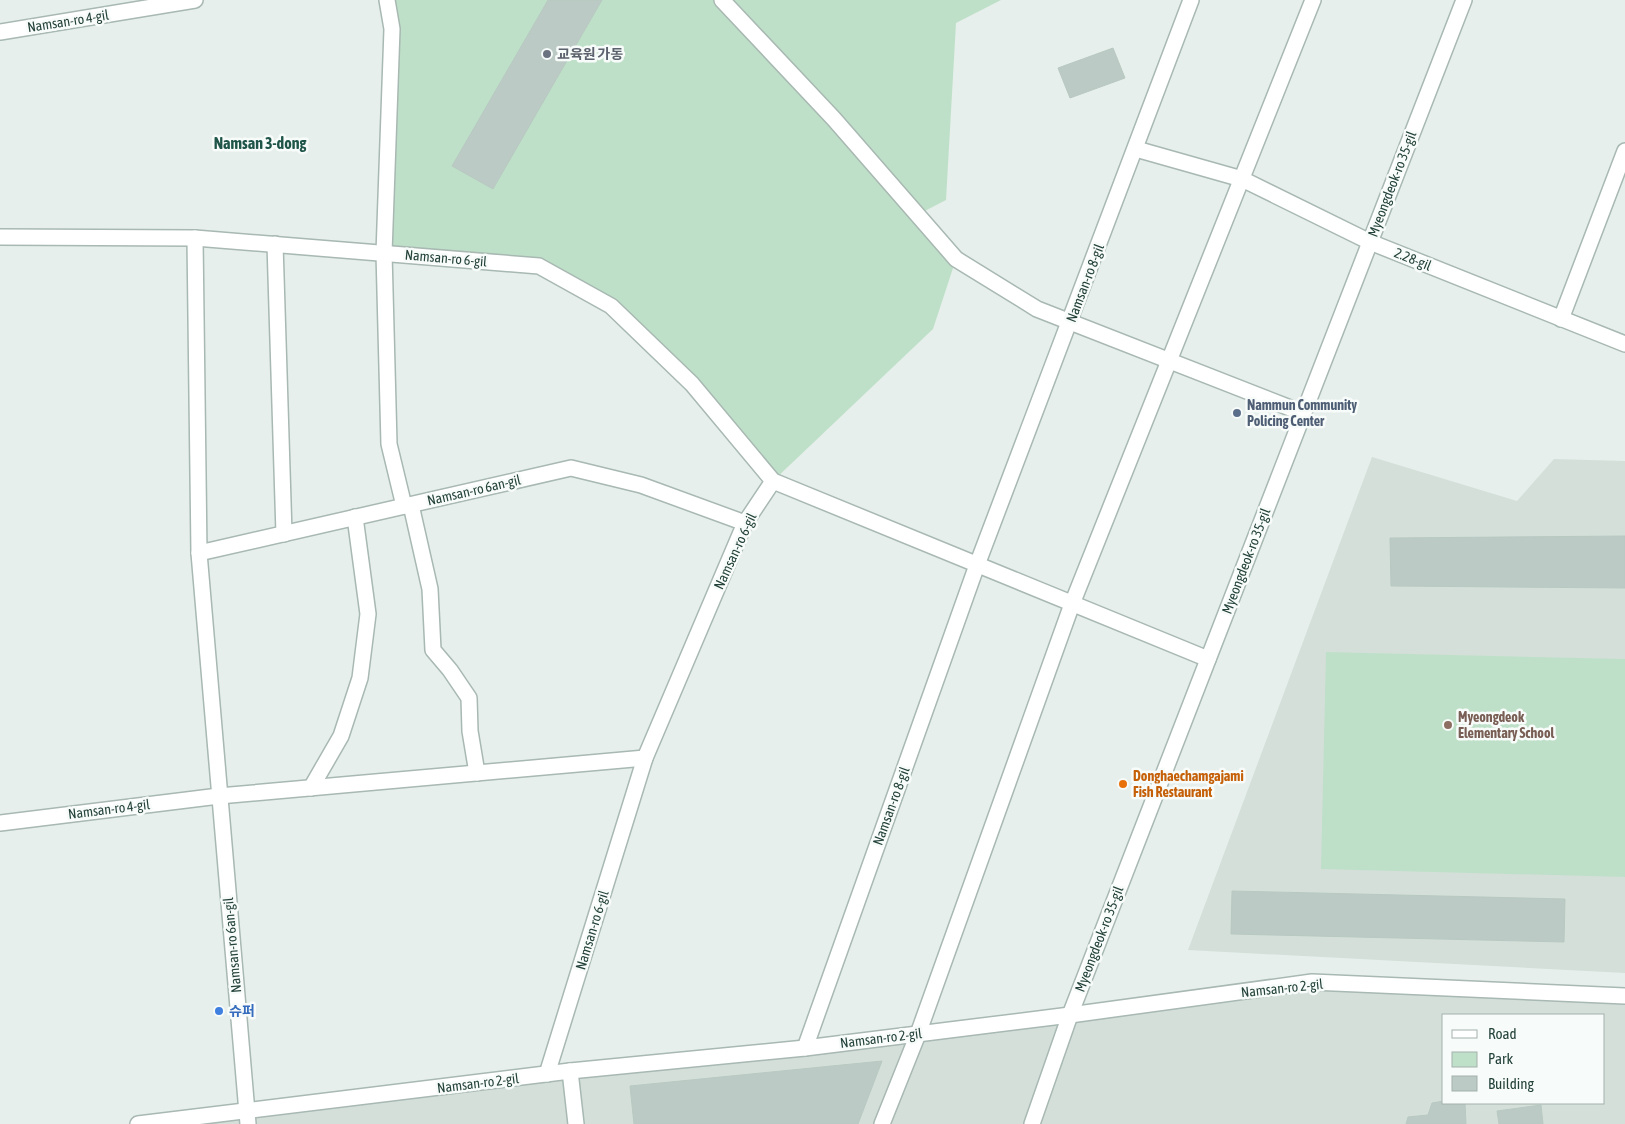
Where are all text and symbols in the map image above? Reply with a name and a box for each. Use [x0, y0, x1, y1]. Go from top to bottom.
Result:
street label: Namsan-ro 4-gil [26, 7, 110, 35]
place label: 교육원 가동 [557, 46, 623, 62]
marker: 교육원 가동 [541, 48, 553, 60]
street label: Myeongdeok-ro 35-gil [1364, 129, 1420, 239]
district label: Namsan 3-dong [214, 134, 306, 152]
street label: Namsan-ro 8-gil [1063, 241, 1107, 324]
street label: 2.28-gil [1392, 244, 1434, 274]
street label: Namsan-ro 6-gil [404, 246, 488, 270]
place label: Nammun Community Policing Center [1247, 397, 1357, 429]
marker: Nammun Community Policing Center [1231, 407, 1243, 419]
street label: Namsan-ro 6an-gil [426, 471, 523, 509]
street label: Myeongdeok-ro 35-gil [1218, 506, 1274, 616]
street label: Namsan-ro 6-gil [710, 510, 760, 592]
place label: Myeongdeok Elementary School [1458, 709, 1554, 741]
marker: Myeongdeok Elementary School [1442, 719, 1454, 731]
street label: Namsan-ro 8-gil [869, 764, 913, 847]
place label: Donghaechamgajami Fish Restaurant [1133, 768, 1244, 800]
marker: Donghaechamgajami Fish Restaurant [1117, 778, 1129, 790]
street label: Namsan-ro 4-gil [67, 796, 151, 822]
street label: Myeongdeok-ro 35-gil [1071, 884, 1127, 994]
street label: Namsan-ro 6-gil [572, 888, 612, 972]
street label: Namsan-ro 6an-gil [220, 896, 244, 993]
street label: Namsan-ro 2-gil [1240, 976, 1324, 1000]
place label: 슈퍼 [229, 1003, 255, 1019]
marker: 슈퍼 [213, 1005, 225, 1017]
legend [1442, 1014, 1605, 1104]
street label: Namsan-ro 2-gil [839, 1025, 923, 1051]
text: Road [1488, 1025, 1517, 1042]
text: Park [1488, 1050, 1513, 1067]
street label: Namsan-ro 2-gil [436, 1070, 520, 1096]
text: Building [1488, 1075, 1534, 1092]

